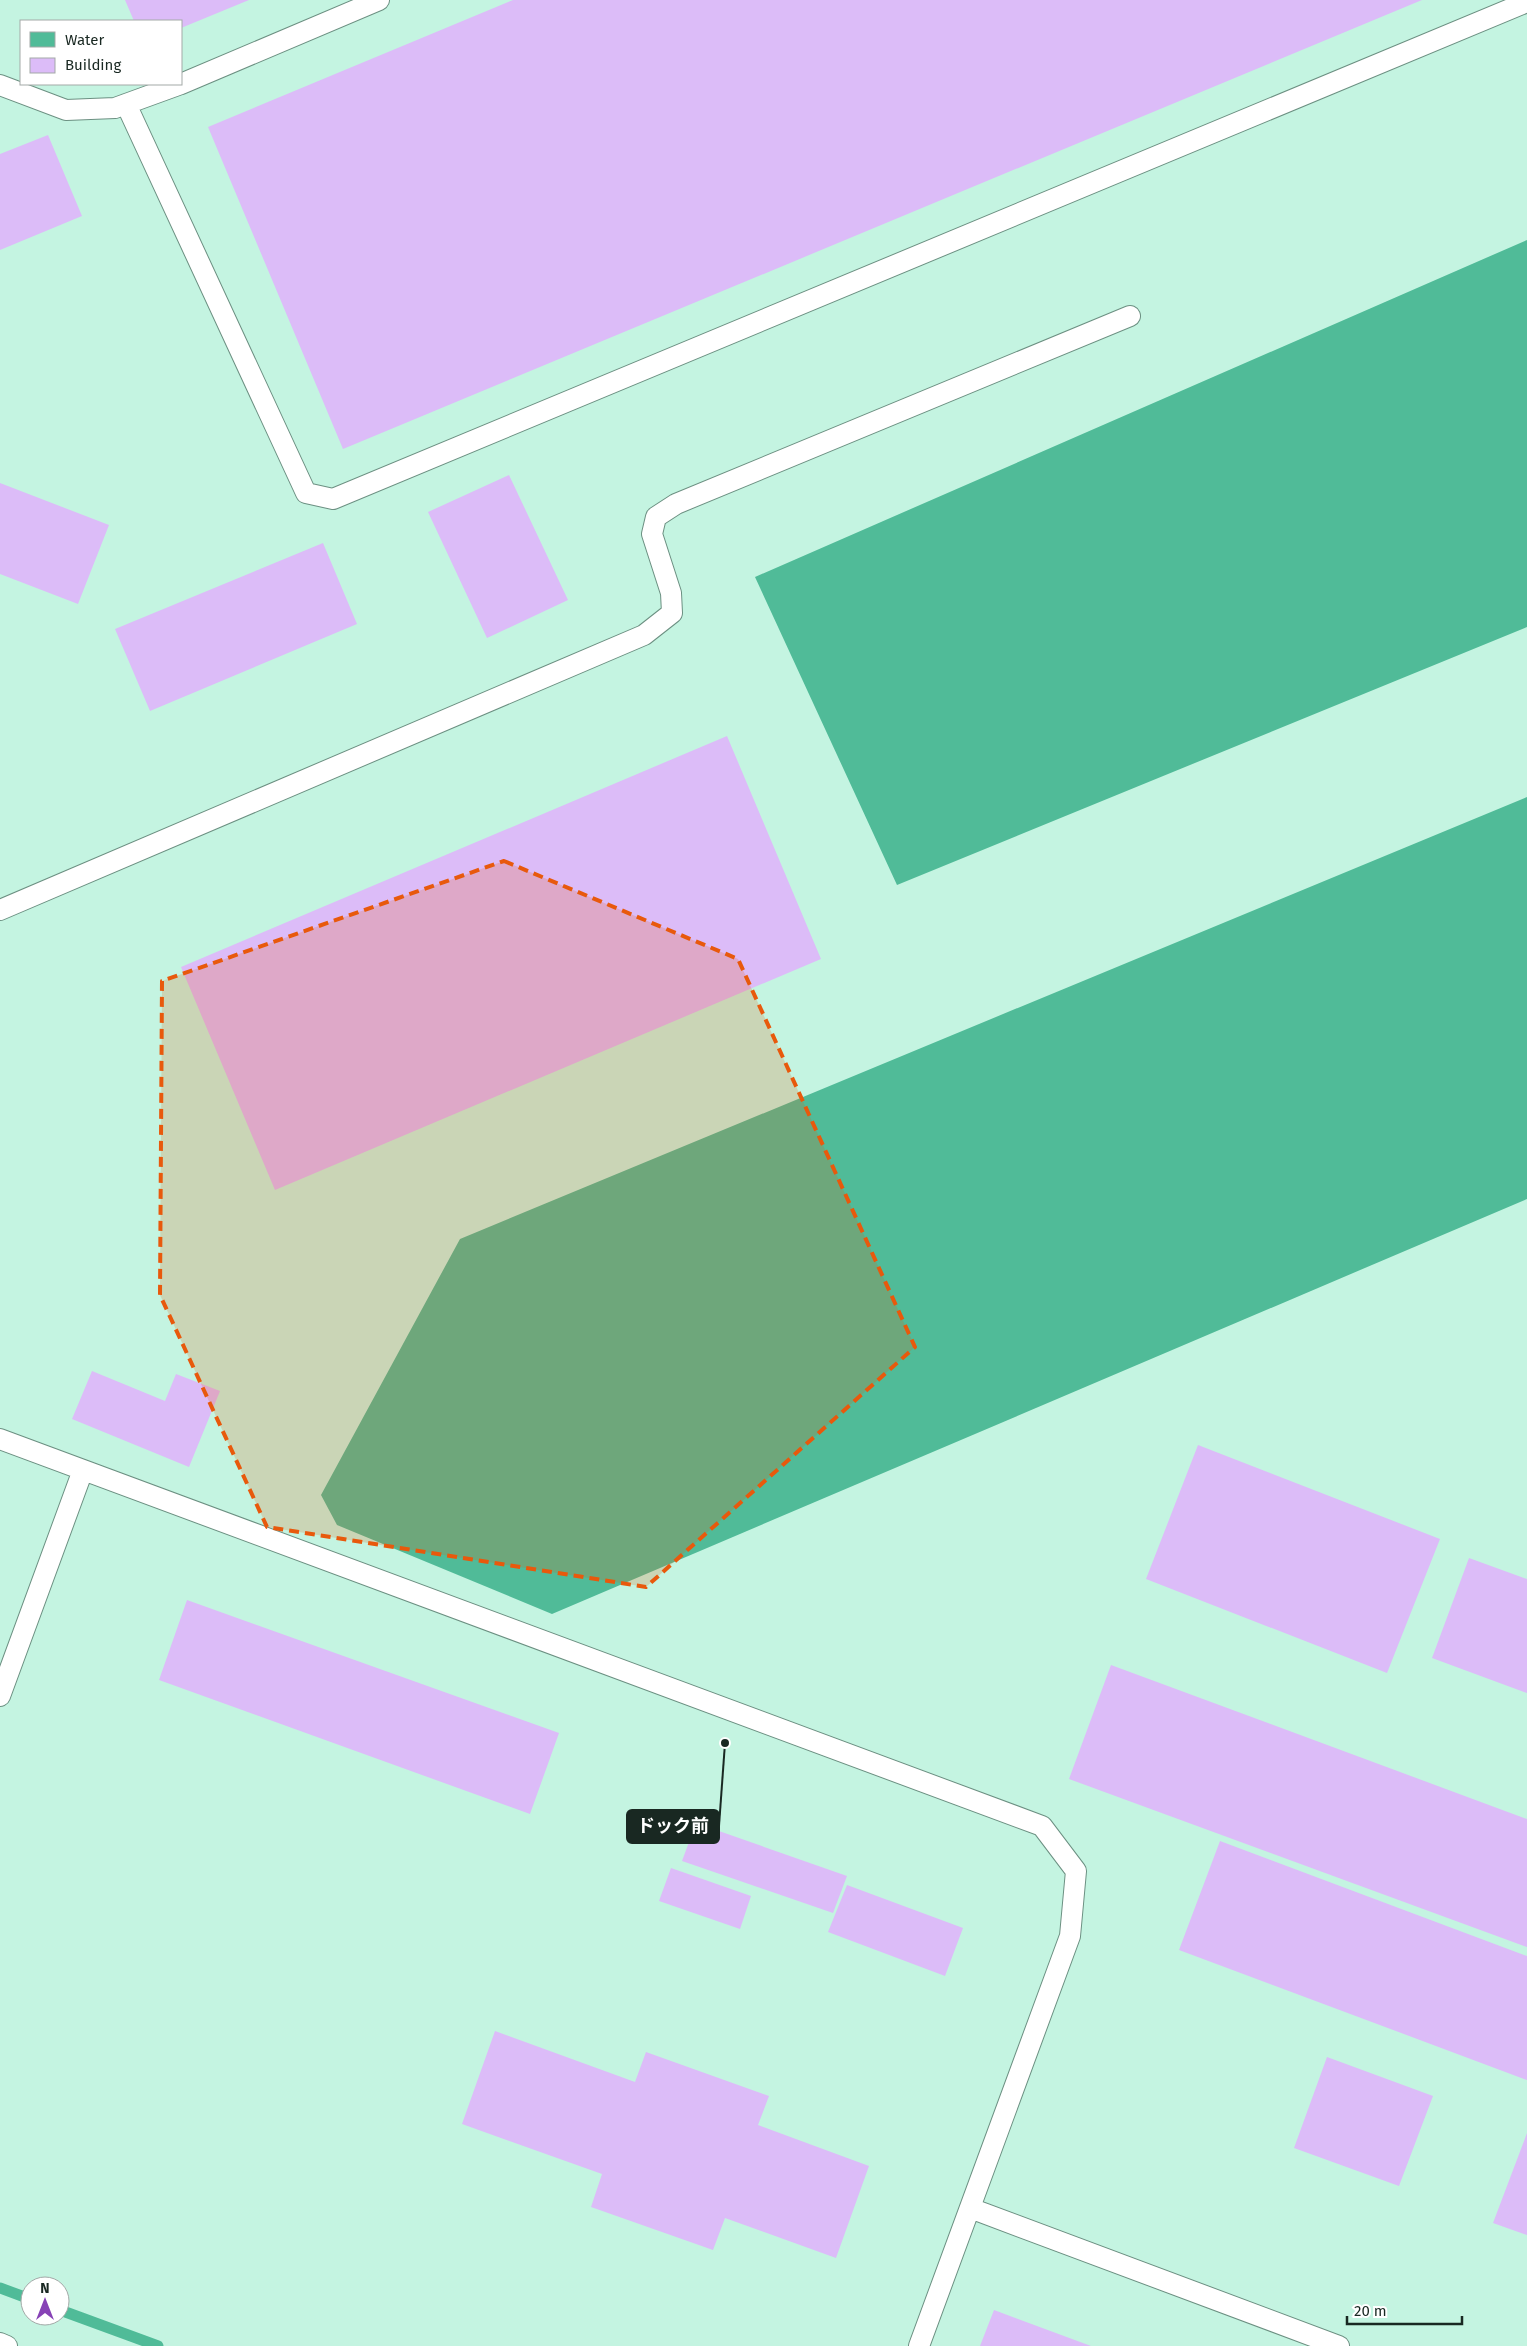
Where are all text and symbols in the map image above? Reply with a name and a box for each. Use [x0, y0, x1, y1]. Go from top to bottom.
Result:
legend [20, 20, 182, 85]
text: Water [65, 31, 104, 49]
text: Building [65, 56, 121, 74]
callout: ドック前 [627, 1810, 719, 1843]
text: ドック前 [637, 1815, 709, 1837]
north arrow [20, 2276, 70, 2326]
text: N [40, 2280, 50, 2297]
scale bar [1347, 2294, 1462, 2326]
text: 20 m [1354, 2302, 1387, 2320]

